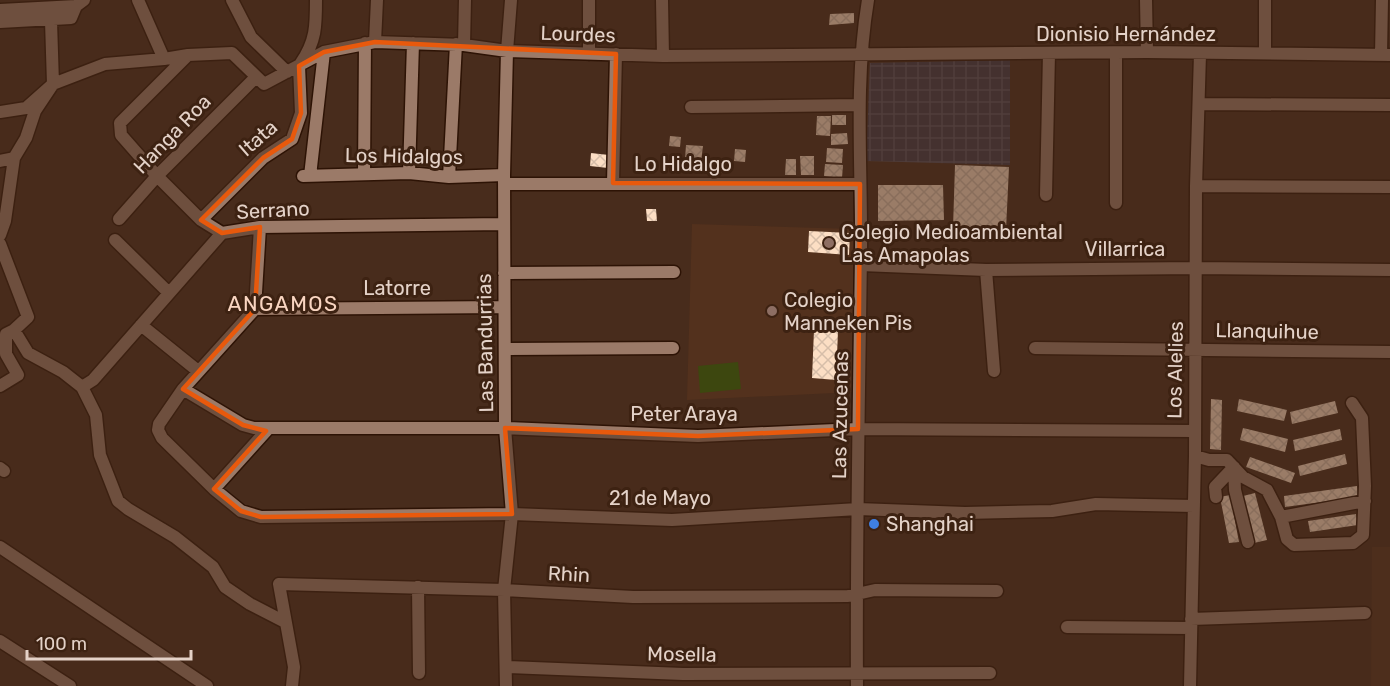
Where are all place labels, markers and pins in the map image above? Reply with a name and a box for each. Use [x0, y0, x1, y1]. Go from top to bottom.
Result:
place label: Colegio Medioambiental Las Amapolas [841, 220, 1063, 267]
marker: Colegio Medioambiental Las Amapolas [822, 236, 836, 250]
place label: Colegio Manneken Pis [784, 288, 912, 335]
marker: Colegio Manneken Pis [765, 304, 779, 318]
place label: Shanghai [886, 512, 974, 536]
marker: Shanghai [867, 517, 881, 531]

